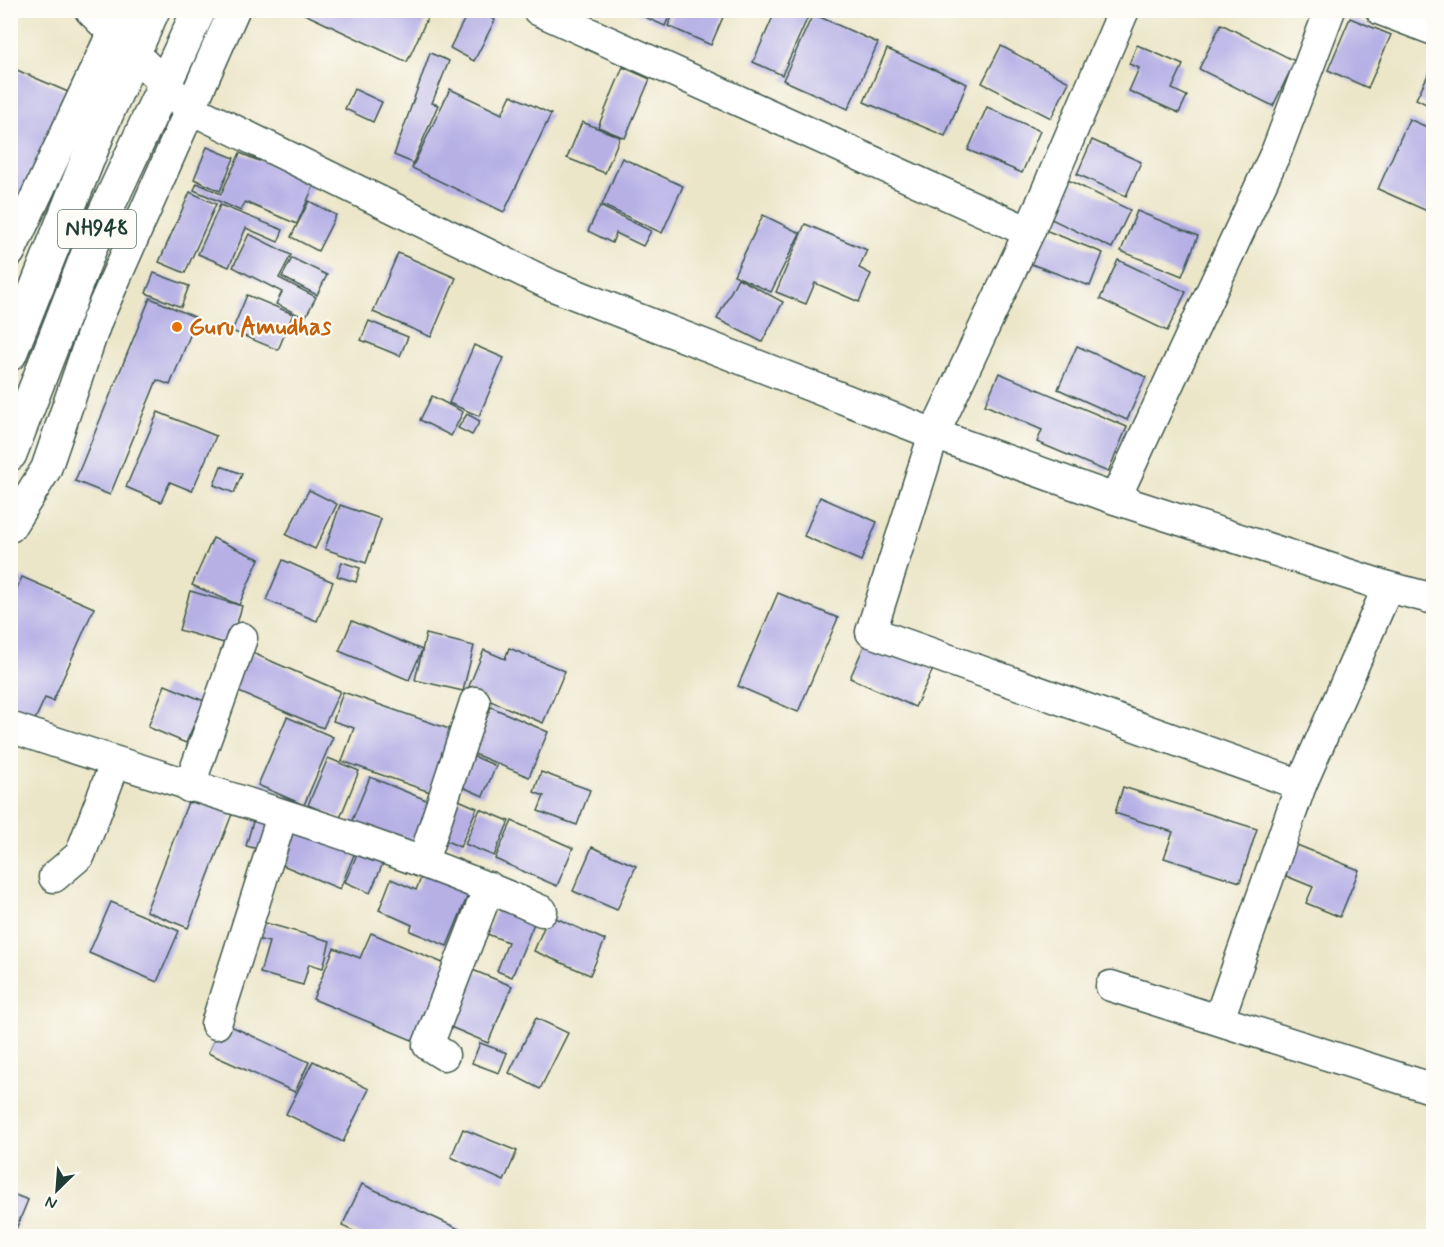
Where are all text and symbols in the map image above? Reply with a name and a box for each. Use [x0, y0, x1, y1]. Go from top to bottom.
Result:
road number: NH948 [58, 210, 136, 248]
place label: Guru Amudhas [189, 312, 332, 343]
marker: Guru Amudhas [170, 320, 184, 334]
north arrow [27, 1160, 87, 1220]
text: N [42, 1190, 61, 1214]

